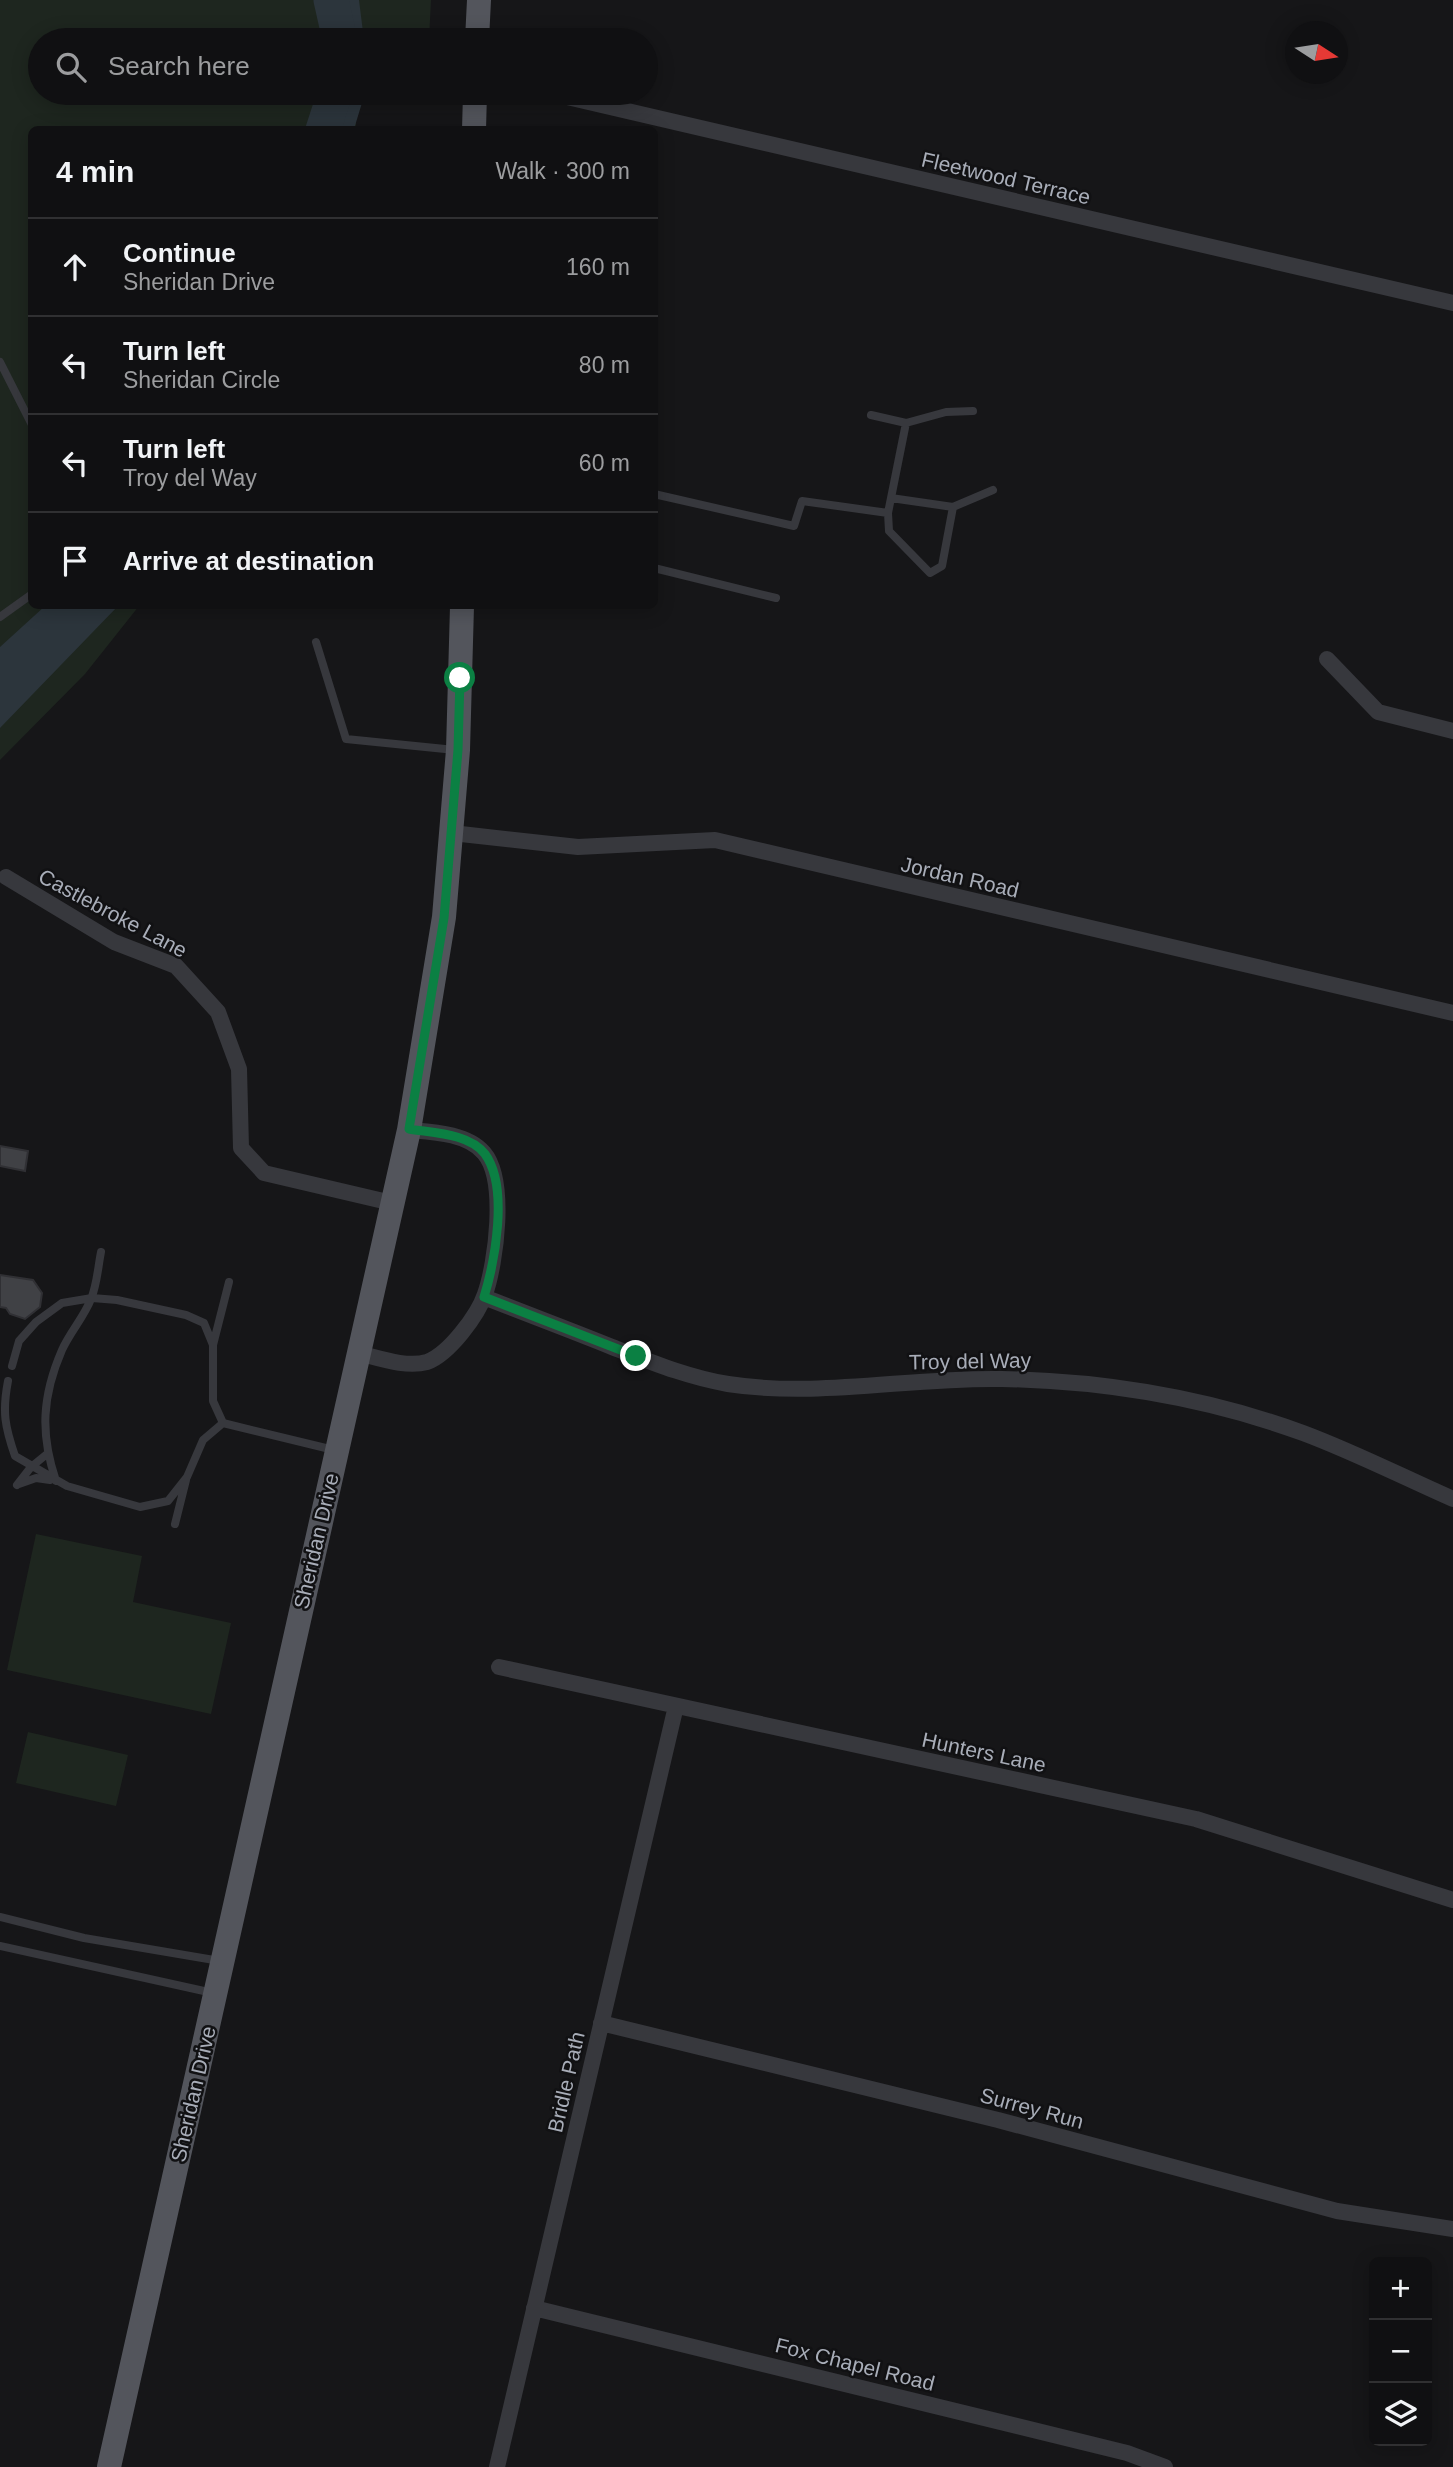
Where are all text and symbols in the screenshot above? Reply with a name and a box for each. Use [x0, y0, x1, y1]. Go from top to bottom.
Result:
north arrow [1285, 21, 1348, 84]
search box [28, 28, 658, 105]
icon: search [52, 48, 90, 86]
text: Search here [108, 51, 250, 81]
street label: Fleetwood Terrace [919, 147, 1093, 209]
text: 4 min [56, 155, 134, 188]
text: Walk · 300 m [495, 158, 630, 184]
text: Continue [123, 238, 236, 268]
icon: ahead [56, 248, 94, 286]
text: 160 m [566, 254, 630, 280]
text: Sheridan Drive [123, 269, 275, 295]
text: Turn left [123, 336, 225, 366]
icon: left [56, 346, 94, 384]
text: 80 m [579, 352, 630, 378]
text: Sheridan Circle [123, 367, 280, 393]
text: Turn left [123, 434, 225, 464]
icon: left [56, 444, 94, 482]
text: 60 m [579, 450, 630, 476]
text: Troy del Way [123, 465, 257, 491]
icon: arrive [56, 542, 94, 580]
text: Arrive at destination [123, 546, 374, 576]
route start [444, 662, 475, 693]
street label: Jordan Road [899, 852, 1021, 902]
street label: Castlebroke Lane [35, 864, 191, 962]
route end [620, 1340, 651, 1371]
street label: Troy del Way [909, 1348, 1032, 1374]
street label: Sheridan Drive [289, 1471, 343, 1611]
street label: Hunters Lane [920, 1728, 1048, 1776]
street label: Sheridan Drive [166, 2024, 220, 2164]
street label: Bridle Path [543, 2029, 589, 2135]
street label: Surrey Run [978, 2083, 1086, 2133]
map controls [1369, 2257, 1432, 2446]
button: + [1369, 2257, 1432, 2320]
button: − [1369, 2320, 1432, 2383]
street label: Fox Chapel Road [773, 2333, 937, 2395]
button: layers [1369, 2383, 1432, 2446]

